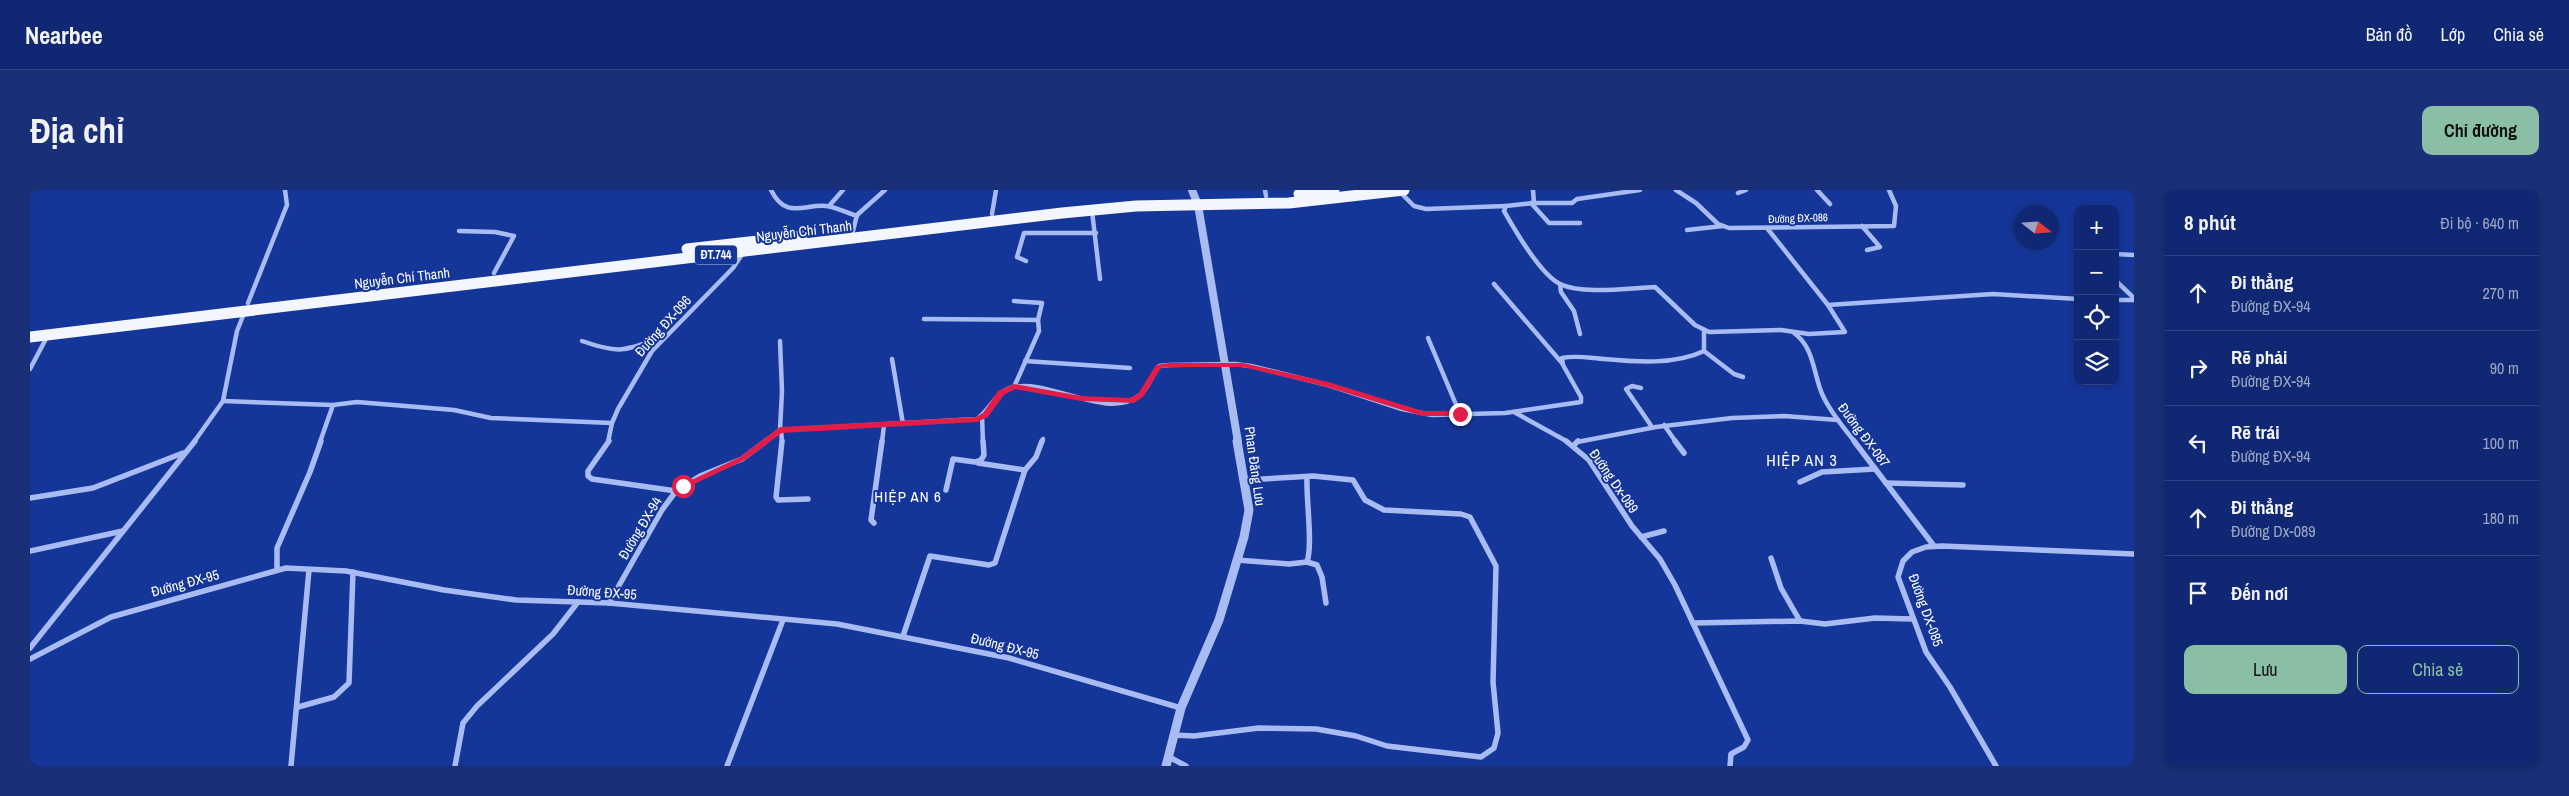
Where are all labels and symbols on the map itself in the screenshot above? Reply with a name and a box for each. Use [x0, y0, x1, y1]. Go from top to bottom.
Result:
north arrow [2014, 205, 2059, 250]
street label: Đường ĐX-086 [1768, 210, 1828, 226]
street label: Nguyễn Chí Thanh [755, 216, 853, 246]
road number: ĐT.744 [695, 246, 737, 264]
street label: Nguyễn Chí Thanh [353, 263, 451, 293]
street label: Đường ĐX-096 [631, 292, 695, 360]
street label: Đường ĐX-087 [1834, 399, 1894, 471]
route end [1449, 403, 1472, 426]
street label: Phan Đăng Lưu [1241, 425, 1269, 507]
street label: Đường Dx-089 [1585, 446, 1643, 516]
district label: HIỆP AN 3 [1766, 449, 1838, 471]
route start [672, 475, 695, 498]
district label: HIỆP AN 6 [874, 486, 942, 507]
street label: Đường ĐX-94 [614, 493, 666, 562]
street label: Đường ĐX-95 [149, 565, 221, 601]
street label: Đường DX-085 [1905, 571, 1947, 649]
street label: Đường ĐX-95 [567, 581, 637, 603]
street label: Đường ĐX-95 [969, 629, 1041, 663]

